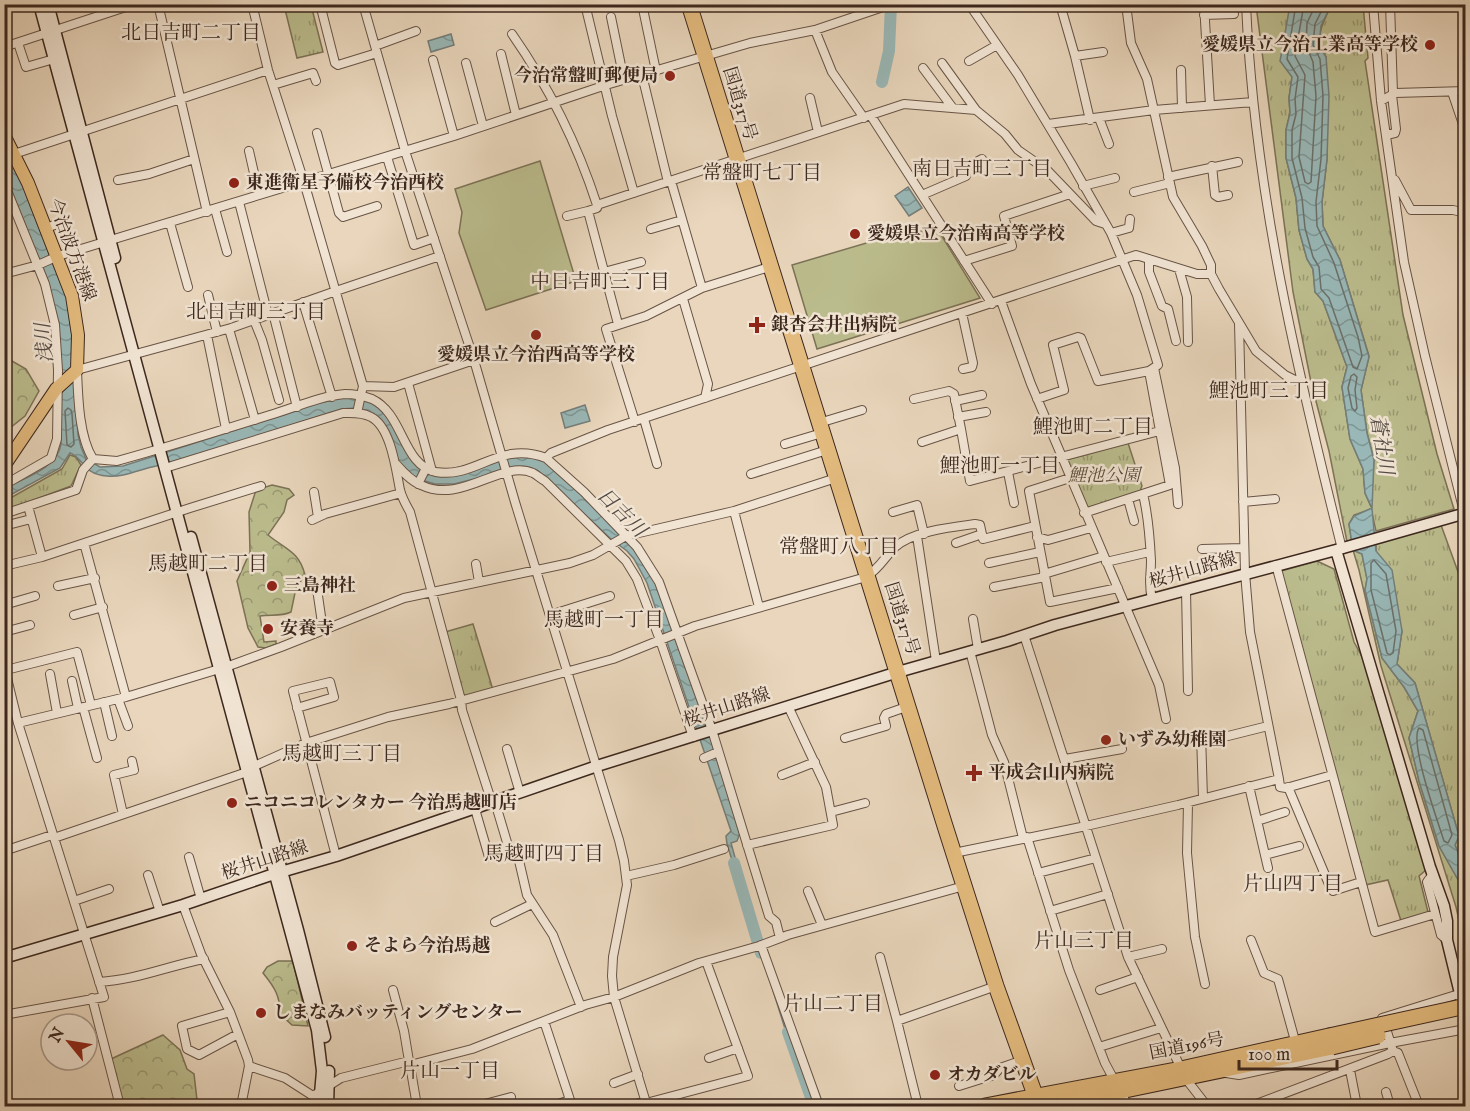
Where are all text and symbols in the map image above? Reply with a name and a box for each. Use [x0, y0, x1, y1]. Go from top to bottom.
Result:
district label: 北日吉町二丁目 [121, 21, 261, 46]
place label: 愛媛県立今治工業高等学校 [1202, 34, 1418, 57]
marker: 愛媛県立今治工業高等学校 [1423, 38, 1437, 52]
street label: 国道317号 [717, 64, 761, 144]
place label: 今治常盤町郵便局 [514, 65, 658, 88]
marker: 今治常盤町郵便局 [663, 69, 677, 83]
district label: 南日吉町三丁目 [912, 157, 1052, 182]
district label: 常盤町七丁目 [702, 161, 822, 186]
place label: 東進衛星予備校今治西校 [246, 172, 444, 195]
marker: 東進衛星予備校今治西校 [227, 176, 241, 190]
street label: 今治波方港線 [42, 195, 100, 305]
place label: 愛媛県立今治南高等学校 [867, 223, 1065, 246]
marker: 愛媛県立今治南高等学校 [848, 227, 862, 241]
district label: 中日吉町三丁目 [530, 270, 670, 295]
district label: 北日吉町三丁目 [186, 300, 326, 325]
place label: 銀杏会井出病院 [771, 314, 897, 337]
marker: 銀杏会井出病院 [748, 316, 766, 334]
water label: 浅川 [31, 320, 59, 364]
marker: 愛媛県立今治西高等学校 [529, 328, 543, 342]
place label: 愛媛県立今治西高等学校 [437, 344, 635, 367]
district label: 鯉池町三丁目 [1209, 379, 1329, 404]
water label: 蒼社川 [1364, 413, 1398, 479]
district label: 鯉池町二丁目 [1033, 415, 1153, 440]
district label: 鯉池町一丁目 [940, 454, 1060, 479]
park label: 鯉池公園 [1068, 465, 1143, 488]
water label: 日吉川 [591, 483, 652, 544]
district label: 常盤町八丁目 [779, 535, 899, 560]
street label: 桜井山路線 [1147, 548, 1239, 594]
district label: 馬越町二丁目 [148, 552, 268, 577]
place label: 三島神社 [284, 575, 356, 598]
marker: 三島神社 [265, 579, 279, 593]
street label: 国道317号 [878, 579, 924, 659]
district label: 馬越町一丁目 [544, 608, 664, 633]
place label: 安養寺 [280, 618, 334, 641]
marker: 安養寺 [261, 622, 275, 636]
street label: 桜井山路線 [681, 683, 773, 733]
place label: いずみ幼稚園 [1118, 729, 1226, 752]
marker: いずみ幼稚園 [1099, 733, 1113, 747]
district label: 馬越町三丁目 [282, 742, 402, 767]
place label: 平成会山内病院 [988, 762, 1114, 785]
marker: 平成会山内病院 [965, 764, 983, 782]
place label: ニコニコレンタカー 今治馬越町店 [244, 792, 517, 815]
marker: ニコニコレンタカー 今治馬越町店 [225, 796, 239, 810]
street label: 桜井山路線 [219, 836, 311, 886]
district label: 馬越町四丁目 [484, 842, 604, 867]
district label: 片山四丁目 [1243, 872, 1343, 897]
district label: 片山三丁目 [1034, 929, 1134, 954]
place label: そよら今治馬越 [364, 935, 490, 958]
marker: そよら今治馬越 [345, 939, 359, 953]
district label: 片山二丁目 [783, 992, 883, 1017]
place label: しまなみバッティングセンター [273, 1002, 522, 1025]
marker: しまなみバッティングセンター [254, 1006, 268, 1020]
north arrow [39, 1012, 99, 1072]
text: N [45, 1024, 70, 1047]
street label: 国道196号 [1147, 1028, 1227, 1066]
scale bar [1239, 1033, 1336, 1071]
text: 100 m [1248, 1044, 1290, 1067]
district label: 片山一丁目 [400, 1059, 500, 1084]
place label: オカダビル [947, 1064, 1036, 1087]
marker: オカダビル [928, 1068, 942, 1082]

